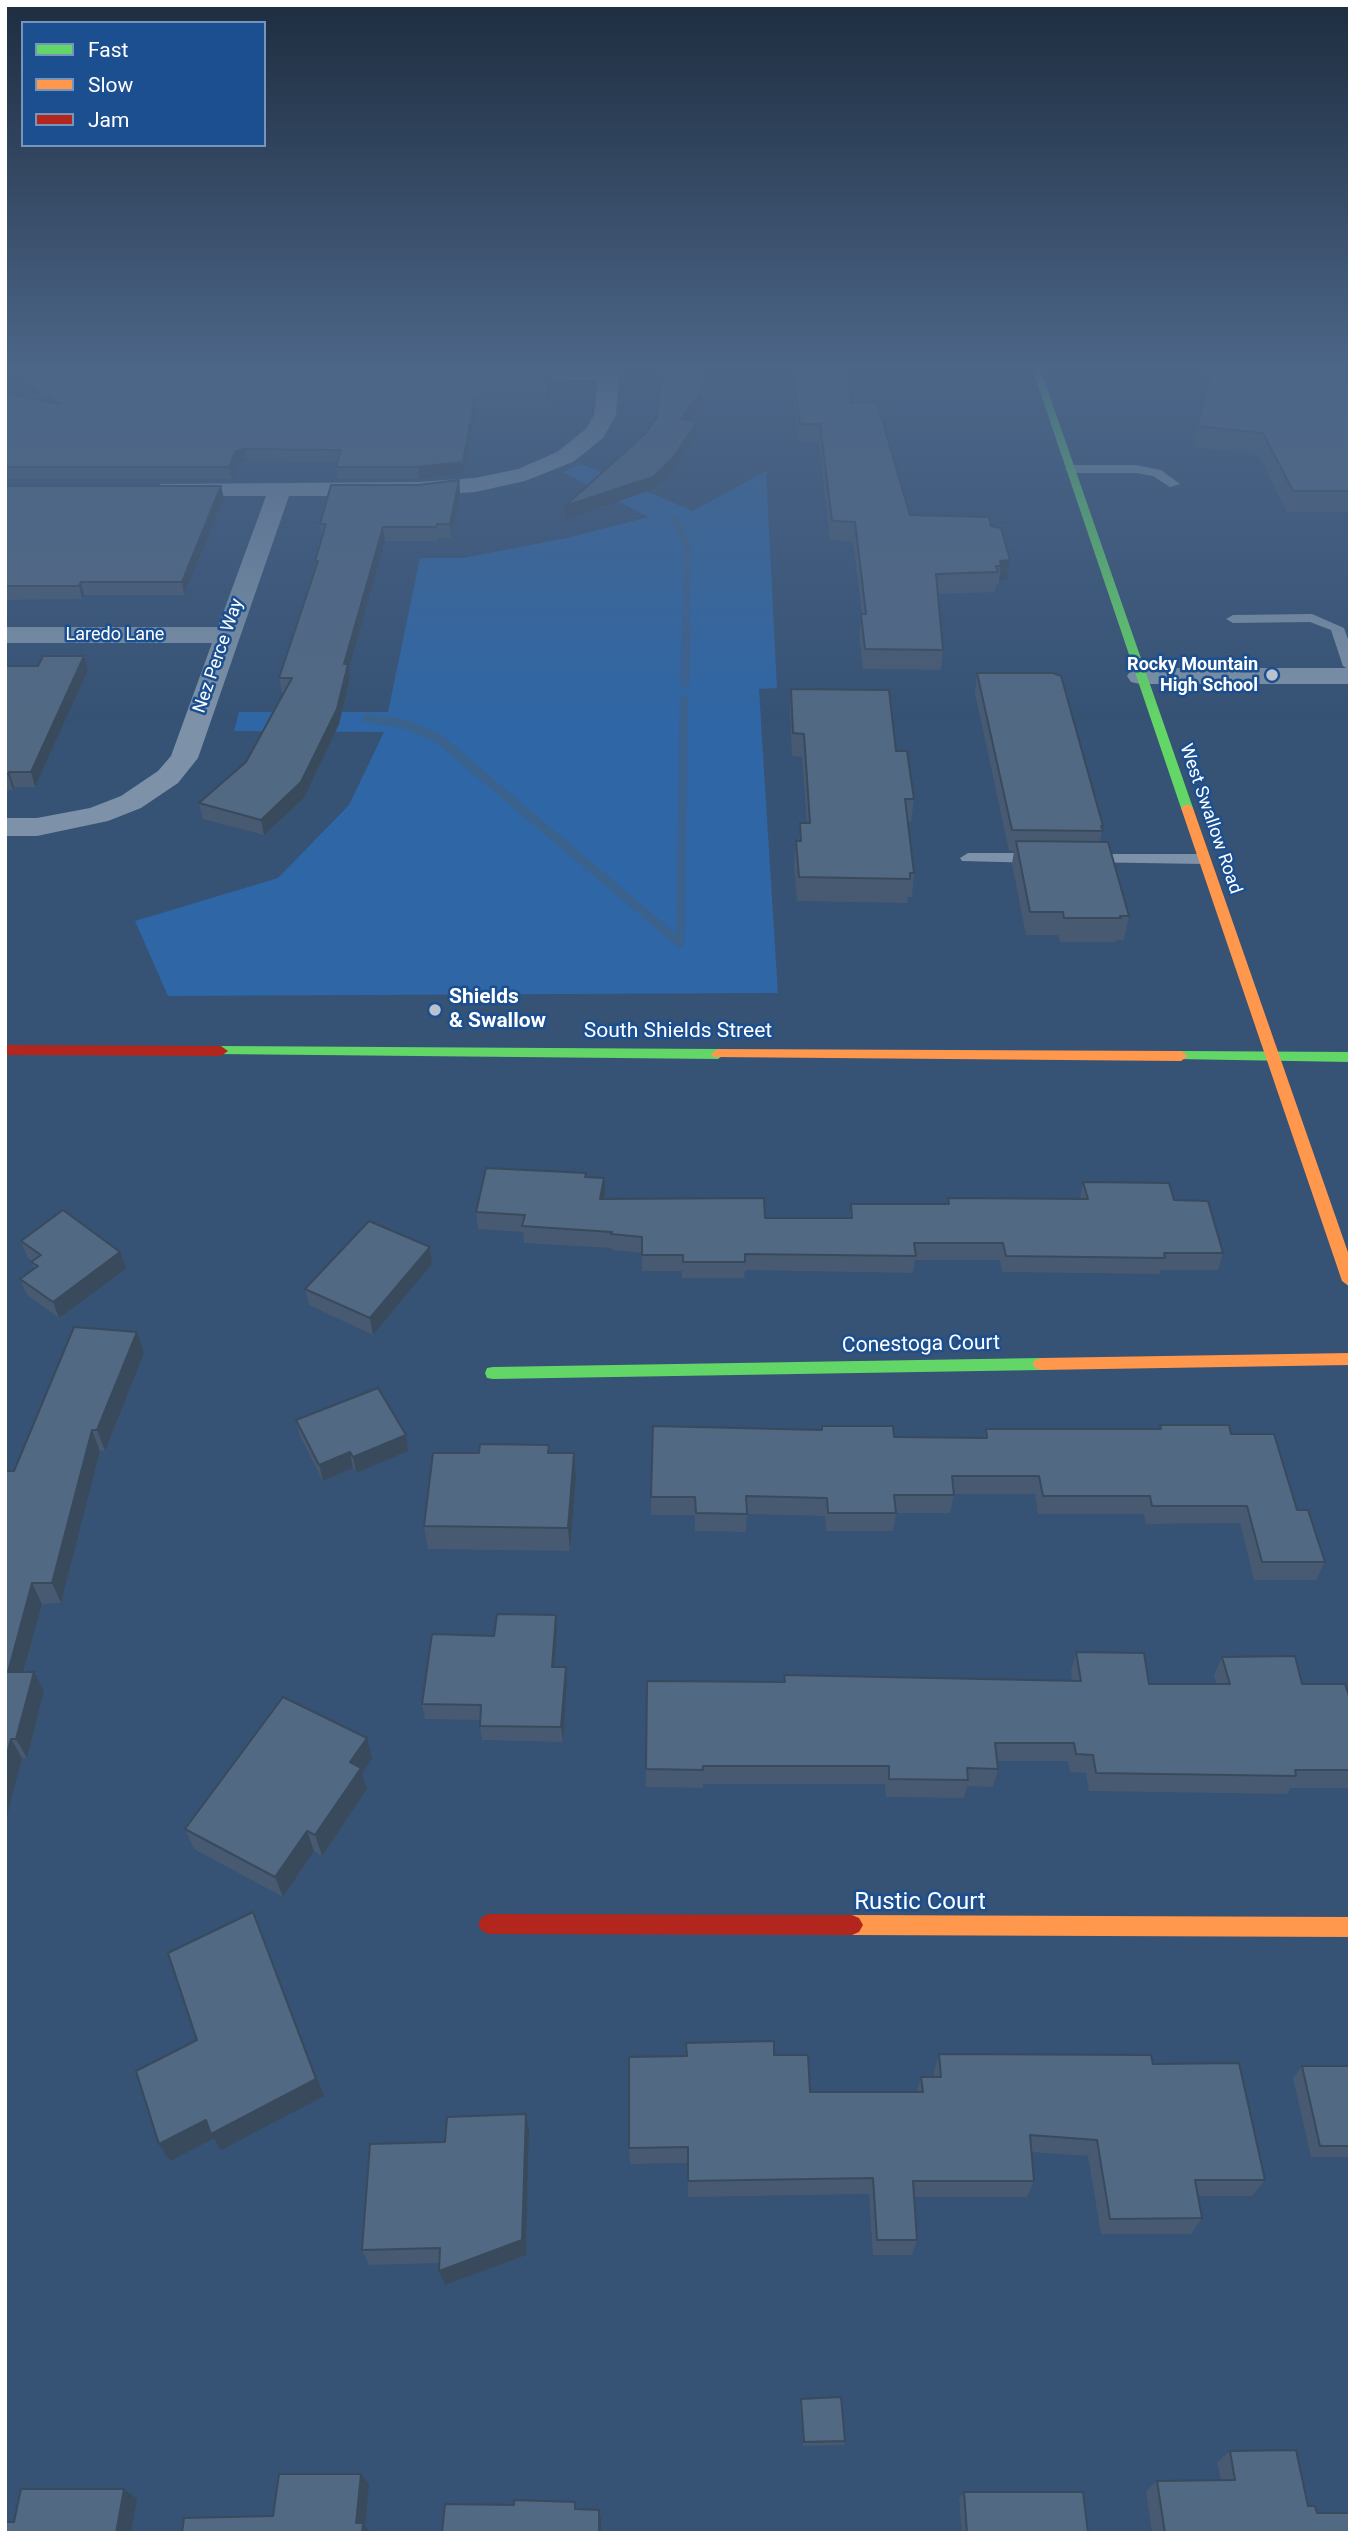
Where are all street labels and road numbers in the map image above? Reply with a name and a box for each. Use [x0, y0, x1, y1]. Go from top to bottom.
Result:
street label: Nez Perce Way [189, 596, 249, 716]
street label: Laredo Lane [66, 624, 164, 646]
street label: West Swallow Road [1174, 741, 1246, 897]
street label: South Shields Street [584, 1019, 772, 1045]
street label: Conestoga Court [842, 1331, 1000, 1359]
street label: Rustic Court [854, 1889, 986, 1917]

